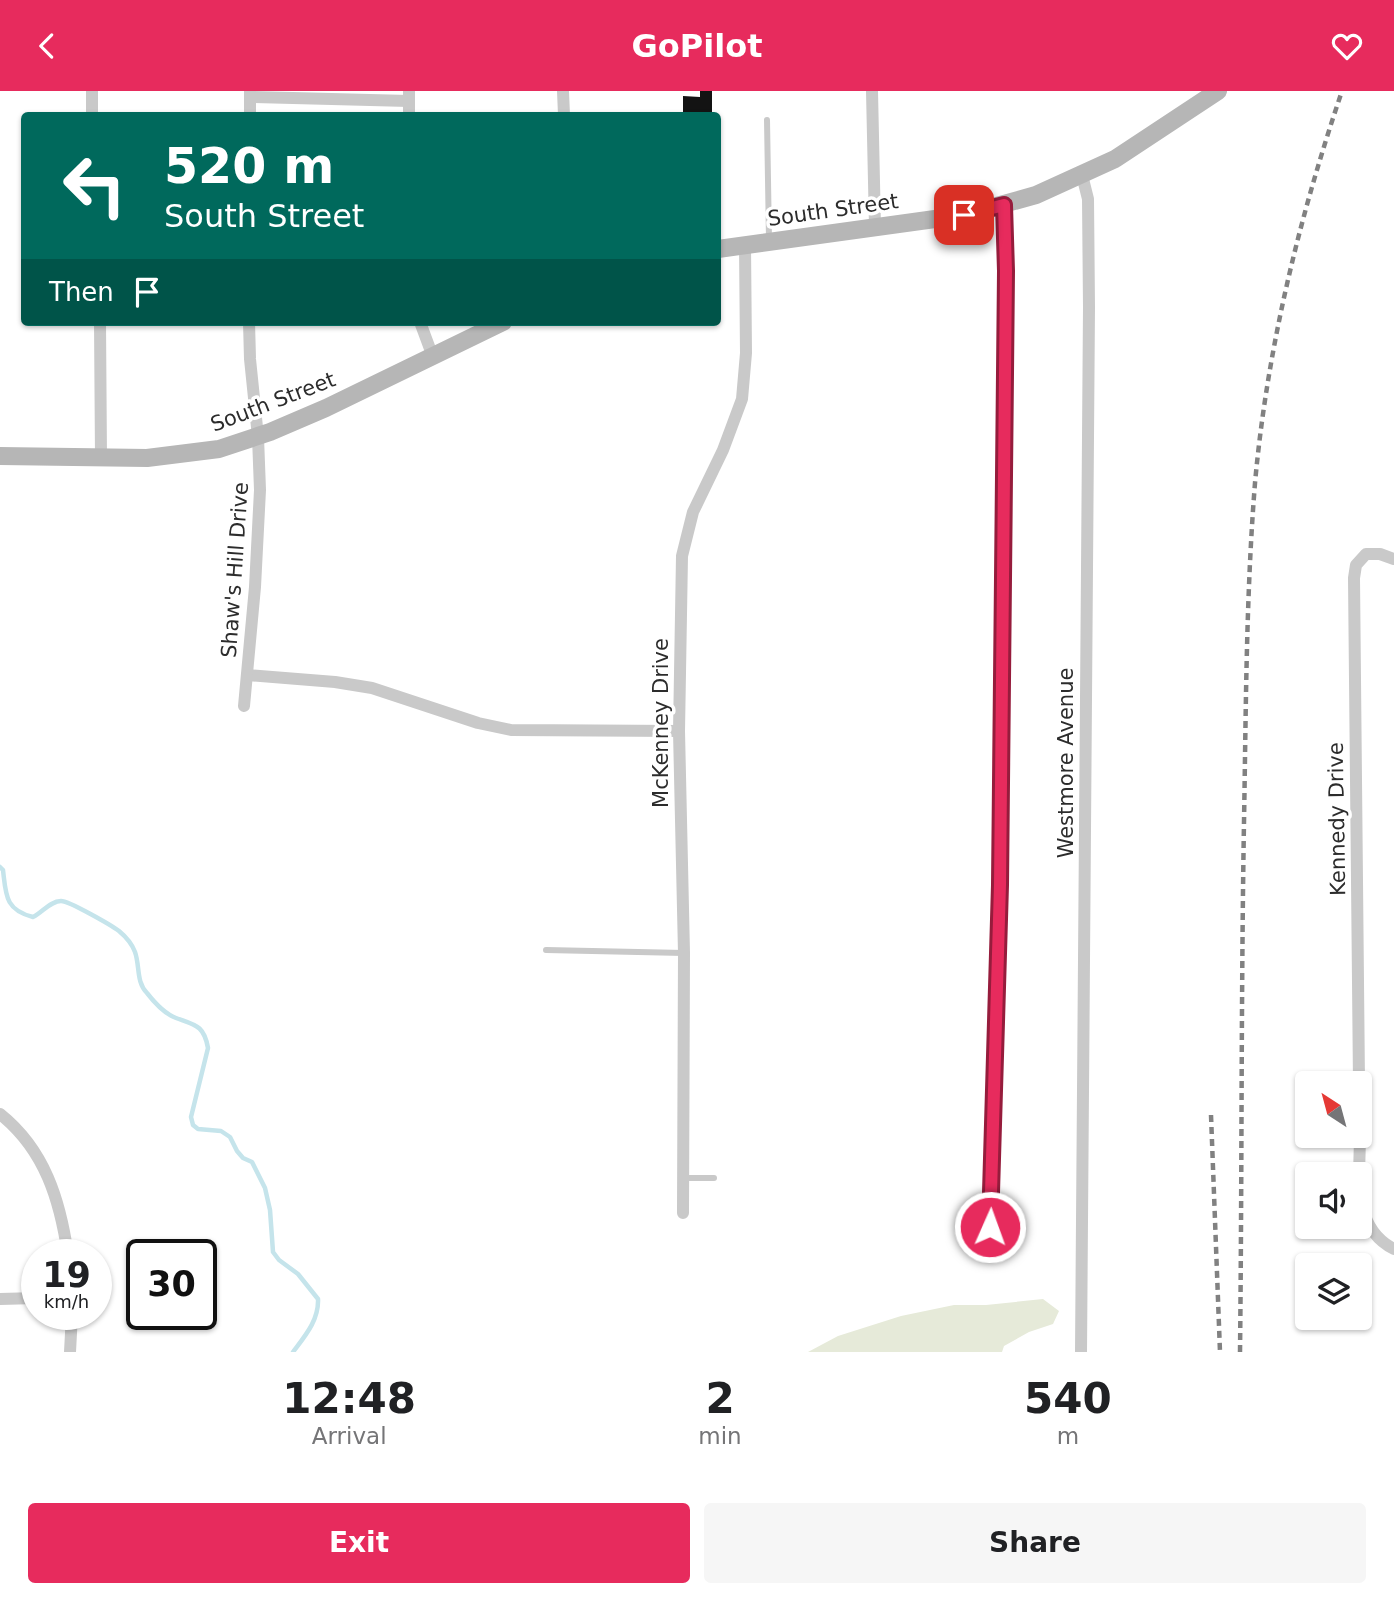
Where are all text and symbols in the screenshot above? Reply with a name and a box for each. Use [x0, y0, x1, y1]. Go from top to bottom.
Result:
icon: back [28, 27, 66, 65]
text: GoPilot [632, 27, 762, 65]
icon: heart [1328, 27, 1366, 65]
text: 520 m [164, 138, 334, 195]
icon: left [49, 140, 140, 231]
pin [934, 185, 994, 245]
street label: South Street [766, 189, 900, 231]
icon: arrive [945, 196, 983, 234]
text: South Street [164, 197, 364, 235]
icon: arrive [128, 273, 166, 311]
text: Then [49, 277, 114, 307]
street label: South Street [207, 367, 339, 437]
street label: Shaw's Hill Drive [217, 481, 253, 659]
street label: McKenney Drive [649, 638, 673, 808]
street label: Westmore Avenue [1054, 668, 1078, 858]
street label: Kennedy Drive [1324, 742, 1350, 896]
north arrow [1295, 1071, 1372, 1148]
map controls [1295, 1071, 1372, 1330]
button: sound [1295, 1162, 1372, 1239]
position arrow [953, 1190, 1027, 1264]
speed limit sign: 30 [126, 1239, 217, 1330]
button: layers [1295, 1253, 1372, 1330]
text: 19 [42, 1255, 91, 1295]
text: km/h [44, 1291, 89, 1312]
text: 12:48 [282, 1374, 416, 1423]
text: 2 [705, 1374, 735, 1423]
text: 540 [1024, 1374, 1112, 1423]
text: Arrival [312, 1423, 387, 1449]
text: min [698, 1423, 742, 1449]
text: m [1057, 1423, 1079, 1449]
button: Exit [28, 1503, 690, 1583]
button: Share [704, 1503, 1366, 1583]

